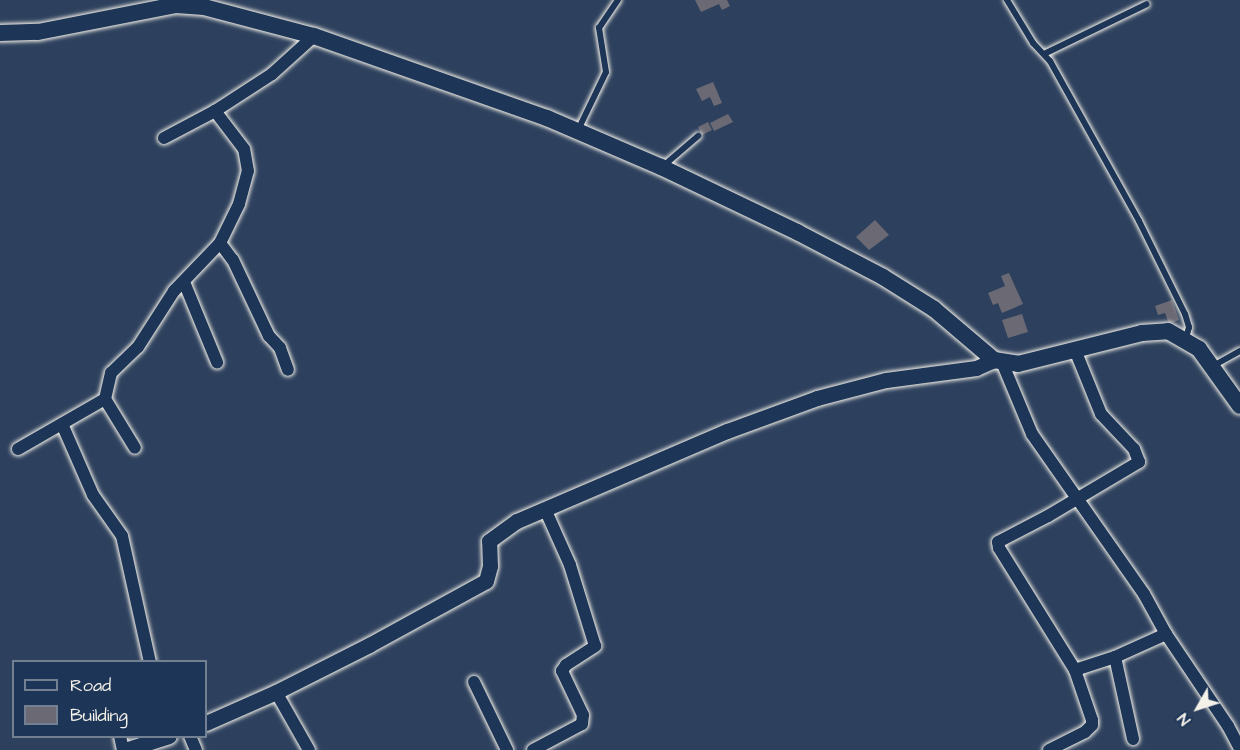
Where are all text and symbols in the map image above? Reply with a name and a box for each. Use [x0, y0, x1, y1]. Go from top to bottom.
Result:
legend [12, 660, 207, 738]
text: Road [70, 673, 111, 698]
north arrow [1168, 678, 1228, 738]
text: Building [70, 703, 128, 728]
text: N [1172, 709, 1196, 730]

